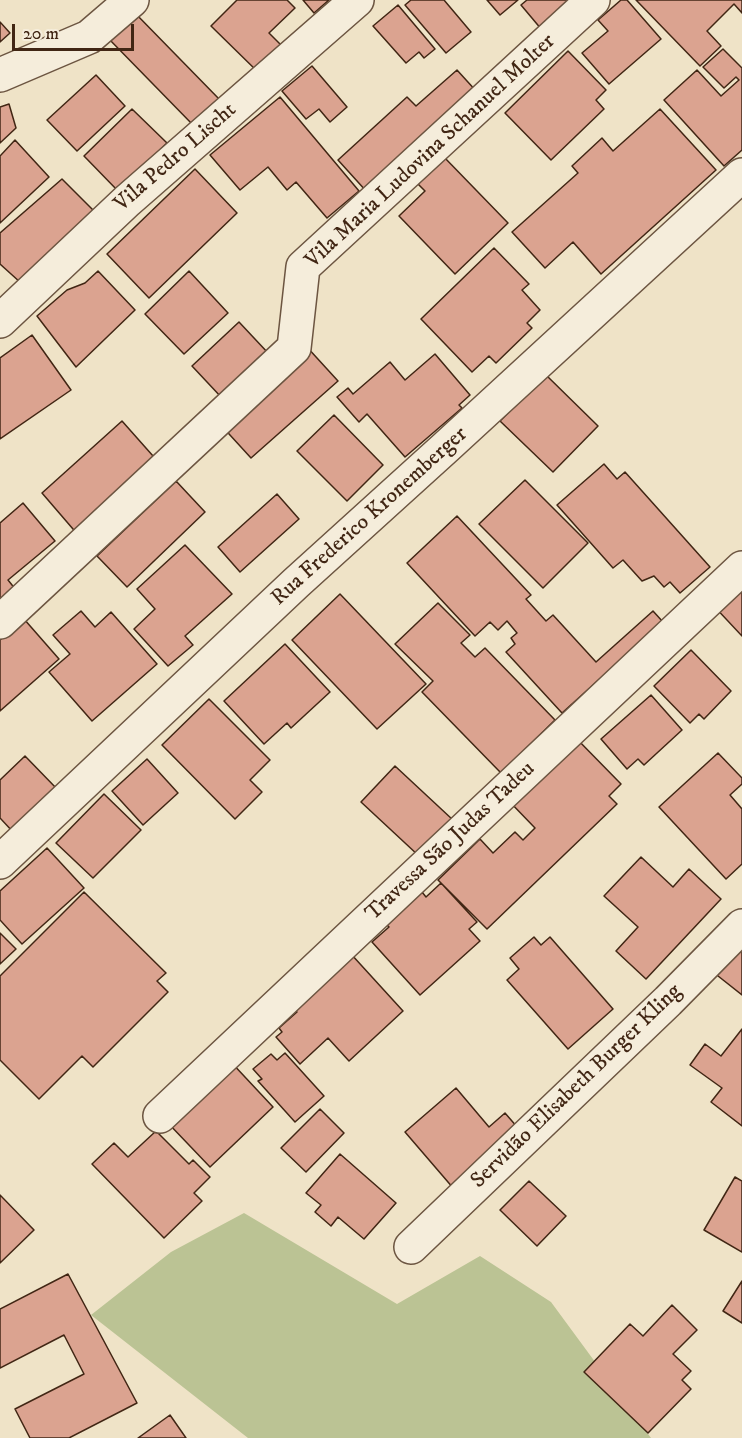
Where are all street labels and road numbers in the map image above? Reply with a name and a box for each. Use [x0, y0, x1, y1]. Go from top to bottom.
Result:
street label: Vila Maria Ludovina Schanuel Molter [301, 29, 561, 275]
street label: Vila Pedro Lischt [110, 98, 242, 218]
street label: Rua Frederico Kronemberger [266, 422, 474, 612]
street label: Travessa São Judas Tadeu [361, 757, 541, 927]
street label: Servidão Elisabeth Burger Kling [466, 979, 688, 1195]

